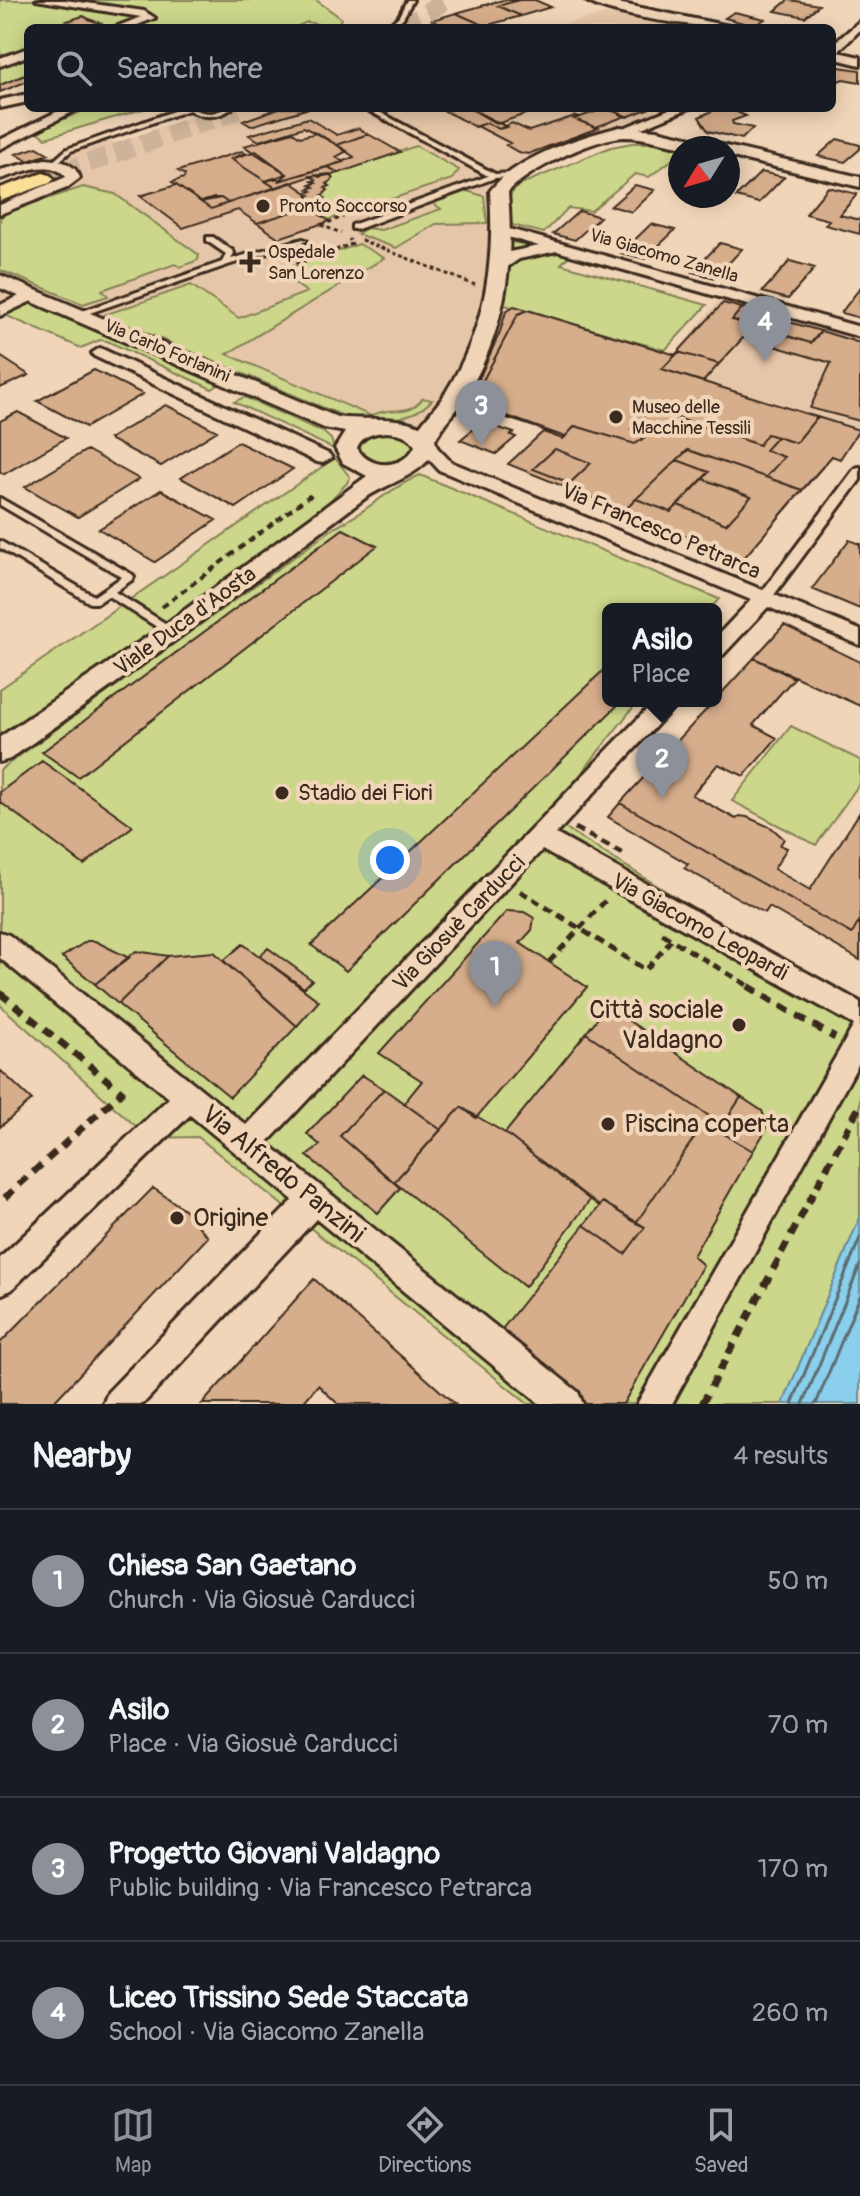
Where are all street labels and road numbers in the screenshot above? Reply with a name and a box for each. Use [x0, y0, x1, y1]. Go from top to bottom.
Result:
street label: Via Giacomo Zanella [587, 224, 741, 288]
street label: Via Carlo Forlanini [100, 314, 234, 388]
street label: Via Francesco Petrarca [557, 476, 765, 586]
street label: Viale Duca d'Aosta [108, 560, 262, 682]
street label: Via Giosuè Carducci [387, 849, 531, 997]
street label: Via Giacomo Leopardi [607, 867, 793, 987]
street label: Via Alfredo Panzini [195, 1098, 371, 1250]

